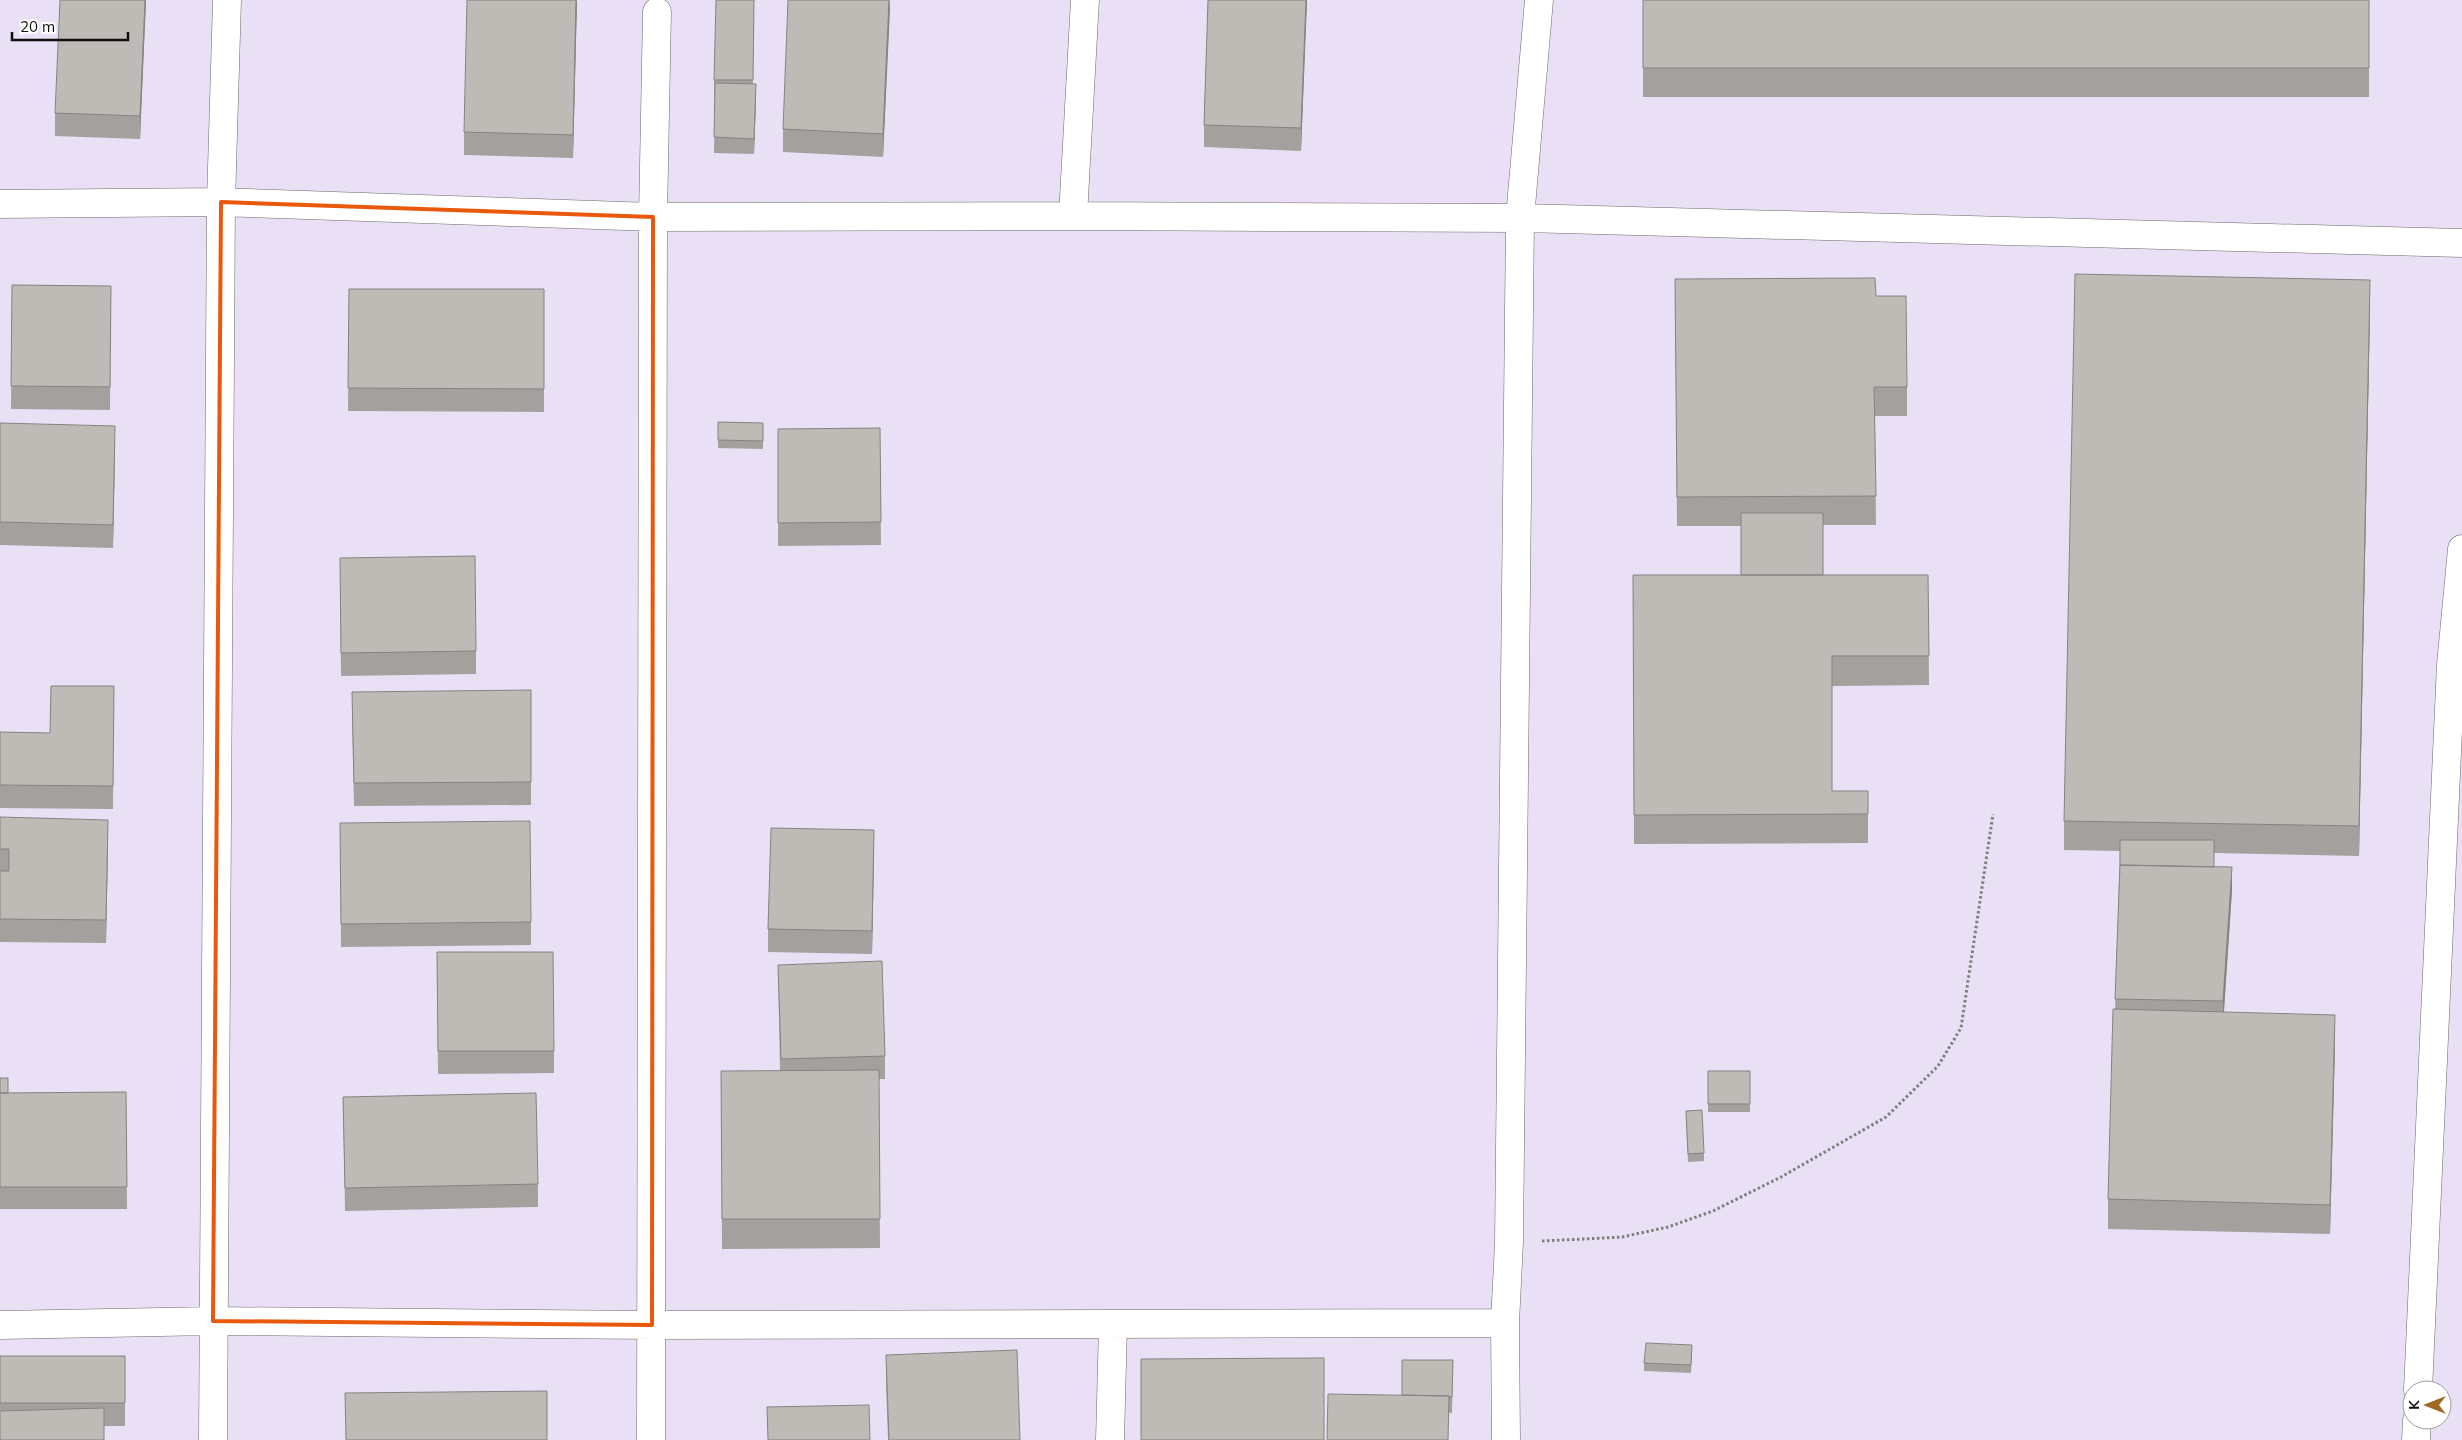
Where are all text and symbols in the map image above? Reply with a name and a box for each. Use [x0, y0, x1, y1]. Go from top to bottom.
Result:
scale bar [12, 10, 129, 42]
text: 20 m [20, 17, 55, 36]
north arrow [2402, 1380, 2452, 1430]
text: K [2405, 1400, 2423, 1410]

